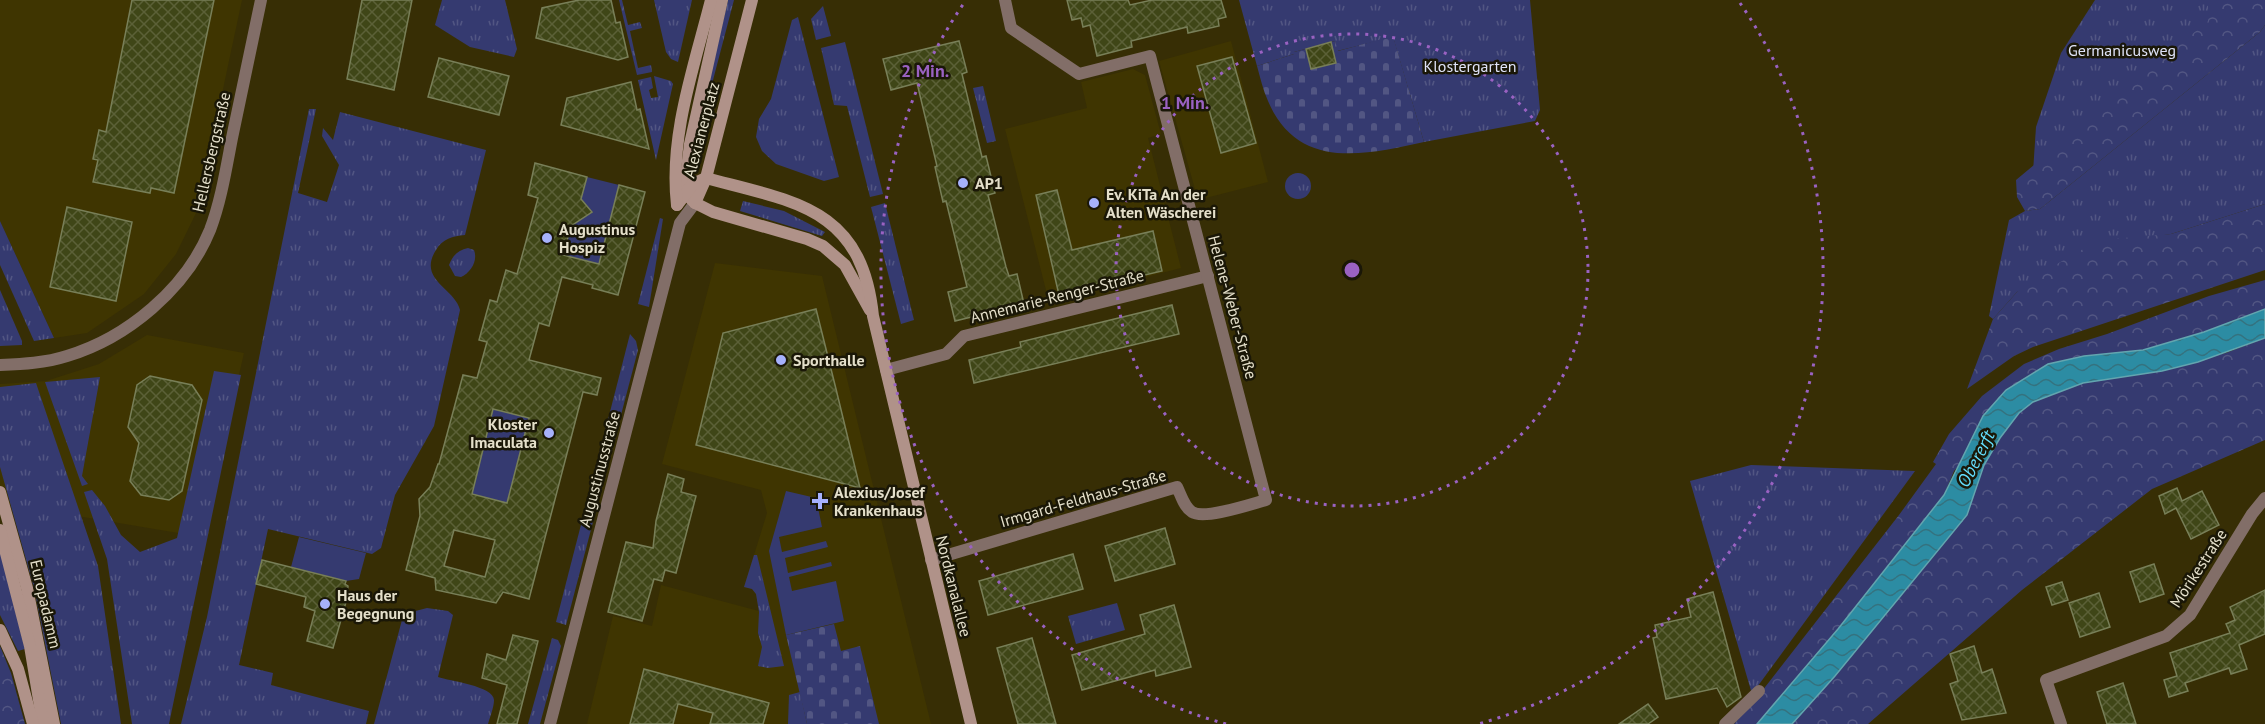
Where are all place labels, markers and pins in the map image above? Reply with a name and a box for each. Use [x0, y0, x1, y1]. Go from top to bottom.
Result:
place label: AP1 [975, 173, 1003, 193]
marker: AP1 [956, 176, 970, 190]
place label: Ev. KiTa An der Alten Wäscherei [1106, 184, 1216, 222]
marker: Ev. KiTa An der Alten Wäscherei [1087, 196, 1101, 210]
place label: Augustinus Hospiz [559, 219, 635, 257]
marker: Augustinus Hospiz [540, 231, 554, 245]
centre of rings [1342, 260, 1362, 280]
place label: Sporthalle [793, 350, 865, 370]
marker: Sporthalle [774, 353, 788, 367]
place label: Kloster Imaculata [470, 414, 537, 452]
marker: Kloster Imaculata [542, 426, 556, 440]
place label: Alexius/Josef Krankenhaus [834, 482, 926, 520]
marker: Alexius/Josef Krankenhaus [811, 492, 829, 510]
place label: Haus der Begegnung [337, 585, 414, 623]
marker: Haus der Begegnung [318, 597, 332, 611]

